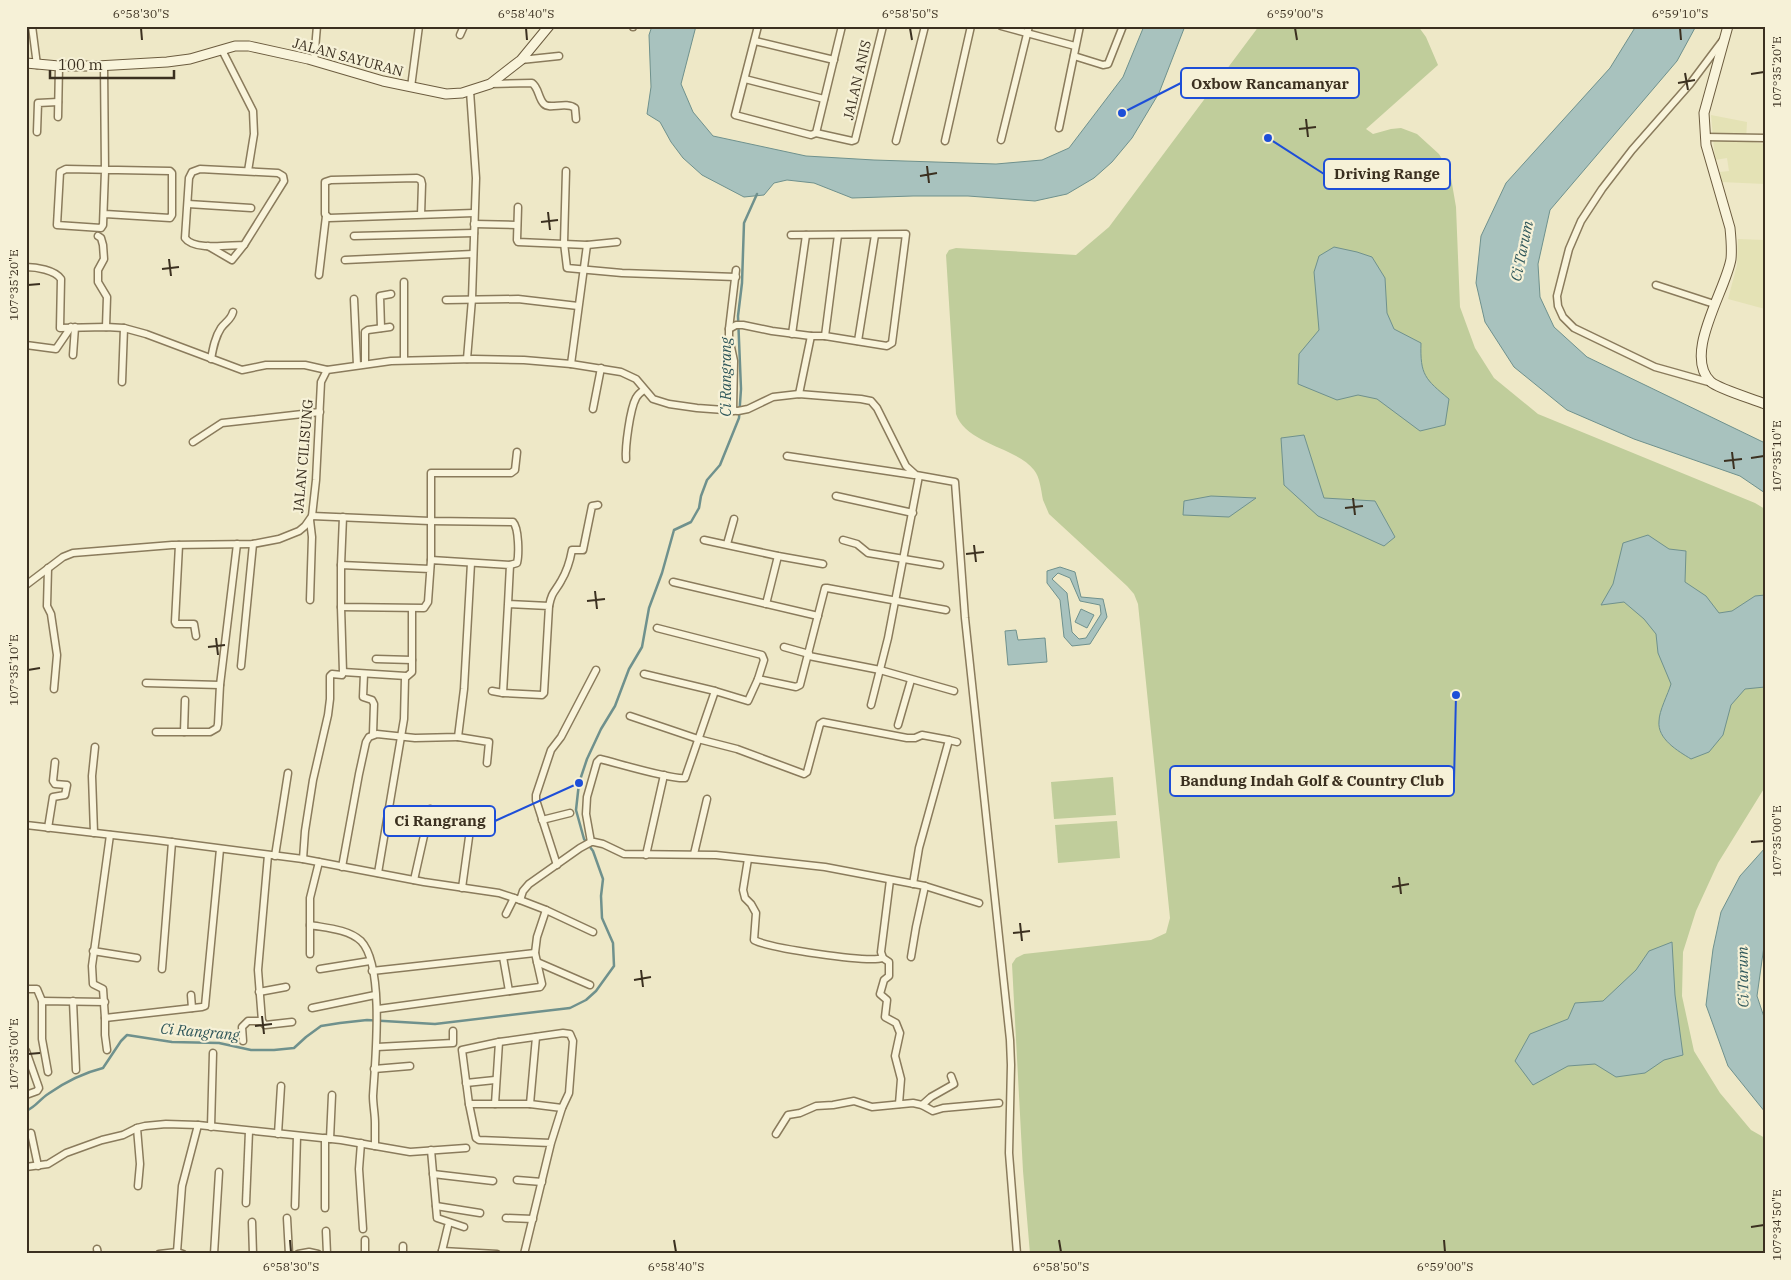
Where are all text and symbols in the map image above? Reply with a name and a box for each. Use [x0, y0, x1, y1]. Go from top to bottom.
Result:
text: 6°58'30"S [113, 6, 169, 21]
text: 6°58'40"S [498, 6, 554, 21]
text: 6°58'50"S [882, 6, 938, 21]
text: 6°59'00"S [1267, 6, 1323, 21]
text: 6°59'10"S [1652, 6, 1708, 21]
street label: JALAN SAYURAN [291, 34, 405, 80]
text: 107°35'20"E [1769, 36, 1784, 108]
street label: JALAN ANIS [839, 38, 875, 122]
scale bar [50, 48, 174, 80]
text: 100 m [58, 55, 103, 74]
callout: Oxbow Rancamanyar [1181, 68, 1359, 98]
text: Oxbow Rancamanyar [1191, 74, 1349, 93]
callout: Driving Range [1324, 159, 1450, 189]
text: Driving Range [1334, 164, 1440, 183]
water label: Ci Tarum [1506, 219, 1537, 283]
text: 107°35'20"E [6, 249, 21, 321]
water label: Ci Rangrang [716, 336, 735, 417]
street label: JALAN CILISUNG [289, 398, 317, 514]
text: 107°35'10"E [1769, 420, 1784, 492]
text: 107°35'10"E [6, 634, 21, 706]
callout: Bandung Indah Golf & Country Club [1170, 766, 1454, 796]
text: Bandung Indah Golf & Country Club [1180, 771, 1444, 790]
text: 107°35'00"E [1769, 805, 1784, 877]
callout: Ci Rangrang [384, 806, 495, 836]
text: Ci Rangrang [394, 811, 486, 830]
water label: Ci Tarum [1732, 946, 1753, 1008]
text: 107°35'00"E [6, 1018, 21, 1090]
water label: Ci Rangrang [160, 1019, 241, 1045]
text: 107°34'50"E [1769, 1189, 1784, 1261]
text: 6°58'30"S [263, 1259, 319, 1274]
text: 6°58'40"S [648, 1259, 704, 1274]
text: 6°58'50"S [1033, 1259, 1089, 1274]
text: 6°59'00"S [1417, 1259, 1473, 1274]

